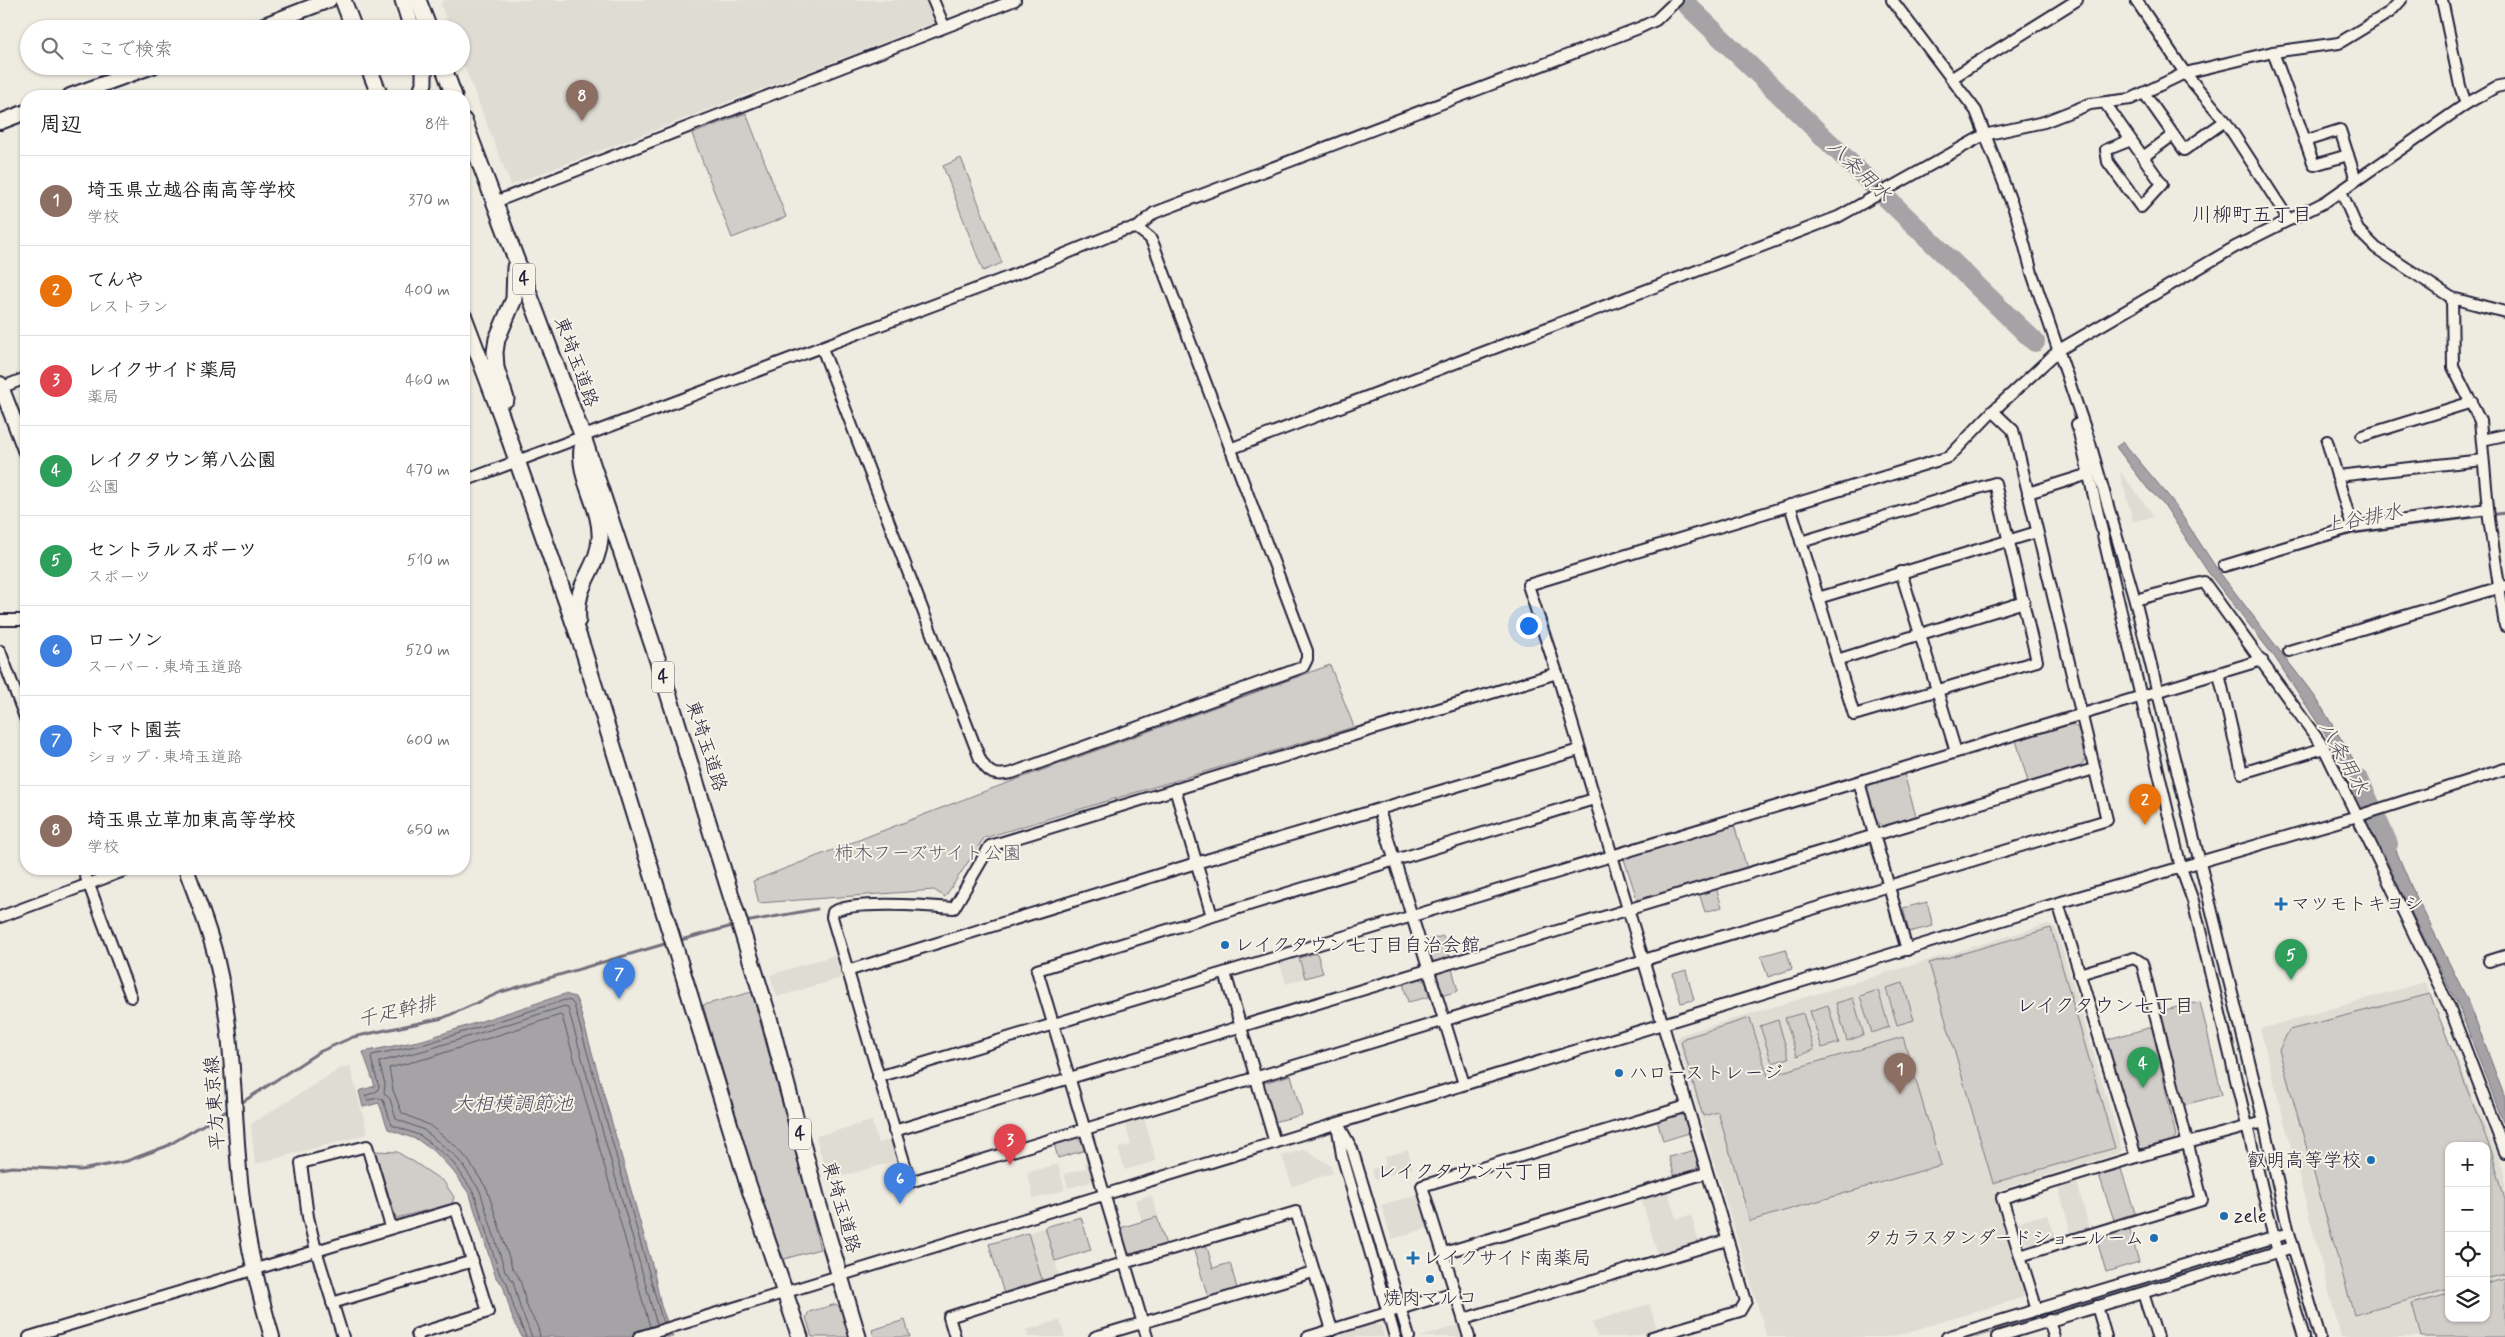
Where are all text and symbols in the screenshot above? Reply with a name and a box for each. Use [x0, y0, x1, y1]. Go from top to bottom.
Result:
search box [20, 20, 470, 75]
icon: search [38, 34, 66, 62]
text: ここで検索 [78, 37, 173, 62]
pin: 8 [566, 80, 598, 121]
text: 周辺 [40, 111, 82, 139]
text: 8件 [425, 114, 450, 135]
water label: 八条用水 [1821, 134, 1897, 208]
text: 埼玉県立越谷南高等学校 [87, 178, 296, 203]
text: 1 [52, 190, 60, 211]
text: 370 m [408, 190, 450, 211]
district label: 川柳町五丁目 [2192, 202, 2312, 229]
text: 学校 [87, 207, 119, 228]
road number: 4 [513, 264, 535, 294]
text: てんや [87, 268, 144, 293]
text: 2 [52, 280, 60, 301]
text: 400 m [405, 280, 450, 301]
text: レストラン [87, 297, 168, 318]
street label: 東埼玉道路 [548, 313, 604, 411]
text: レイクサイド薬局 [87, 358, 237, 383]
text: 3 [52, 370, 60, 391]
text: 460 m [405, 370, 450, 391]
text: 薬局 [87, 387, 119, 408]
text: レイクタウン第八公園 [87, 448, 276, 473]
text: 4 [51, 460, 61, 481]
text: 470 m [406, 460, 450, 481]
text: 公園 [87, 477, 119, 498]
water label: 上谷排水 [2321, 498, 2405, 540]
text: セントラルスポーツ [87, 538, 257, 563]
text: 5 [51, 550, 61, 571]
text: 510 m [407, 550, 450, 571]
text: スポーツ [87, 567, 151, 588]
your location [1516, 613, 1542, 639]
text: ローソン [87, 628, 163, 653]
text: 6 [52, 640, 60, 661]
text: 520 m [405, 640, 450, 661]
text: スーパー · 東埼玉道路 [87, 657, 243, 678]
road number: 4 [652, 662, 674, 692]
street label: 東埼玉道路 [679, 697, 733, 795]
water label: 八条用水 [2312, 716, 2374, 800]
text: トマト園芸 [87, 718, 182, 743]
text: 7 [51, 730, 61, 751]
text: 600 m [406, 730, 450, 751]
text: ショップ · 東埼玉道路 [87, 747, 243, 768]
pin: 2 [2129, 784, 2161, 825]
text: 埼玉県立草加東高等学校 [87, 808, 296, 833]
text: 8 [51, 820, 61, 841]
text: 650 m [407, 820, 450, 841]
text: 学校 [87, 837, 119, 858]
park label: 柿木フーズサイト公園 [835, 841, 1021, 866]
place label: マツモトキヨシ [2291, 892, 2424, 917]
marker: マツモトキヨシ [2275, 898, 2287, 910]
place label: レイクタウン七丁目自治会館 [1235, 933, 1480, 958]
marker: レイクタウン七丁目自治会館 [1219, 939, 1231, 951]
pin: 5 [2275, 939, 2307, 980]
pin: 7 [603, 958, 635, 999]
water label: 千疋幹排 [355, 989, 441, 1034]
district label: レイクタウン七丁目 [2016, 993, 2194, 1020]
pin: 4 [2127, 1047, 2159, 1088]
pin: 1 [1884, 1053, 1916, 1094]
street label: 平方東京線 [199, 1055, 231, 1151]
place label: ハローストレージ [1629, 1061, 1783, 1086]
marker: ハローストレージ [1613, 1067, 1625, 1079]
water label: 大相模調節池 [453, 1091, 574, 1118]
road number: 4 [789, 1118, 811, 1150]
pin: 3 [994, 1124, 1026, 1165]
map controls [2445, 1142, 2490, 1322]
button: + [2445, 1142, 2490, 1187]
place label: 叡明高等学校 [2247, 1148, 2361, 1173]
marker: 叡明高等学校 [2365, 1154, 2377, 1166]
street label: 東埼玉道路 [816, 1158, 866, 1256]
district label: レイクタウン六丁目 [1376, 1159, 1554, 1186]
pin: 6 [884, 1163, 916, 1204]
button: − [2445, 1187, 2490, 1232]
place label: zele [2234, 1204, 2267, 1229]
marker: zele [2218, 1210, 2230, 1222]
place label: タカラスタンダードショールーム [1864, 1226, 2144, 1251]
marker: タカラスタンダードショールーム [2148, 1232, 2160, 1244]
button: locate [2445, 1232, 2490, 1277]
place label: レイクサイド南薬局 [1423, 1246, 1591, 1271]
marker: レイクサイド南薬局 [1407, 1252, 1419, 1264]
marker: 焼肉マルコ [1424, 1273, 1436, 1285]
button: layers [2445, 1277, 2490, 1322]
place label: 焼肉マルコ [1383, 1286, 1477, 1311]

